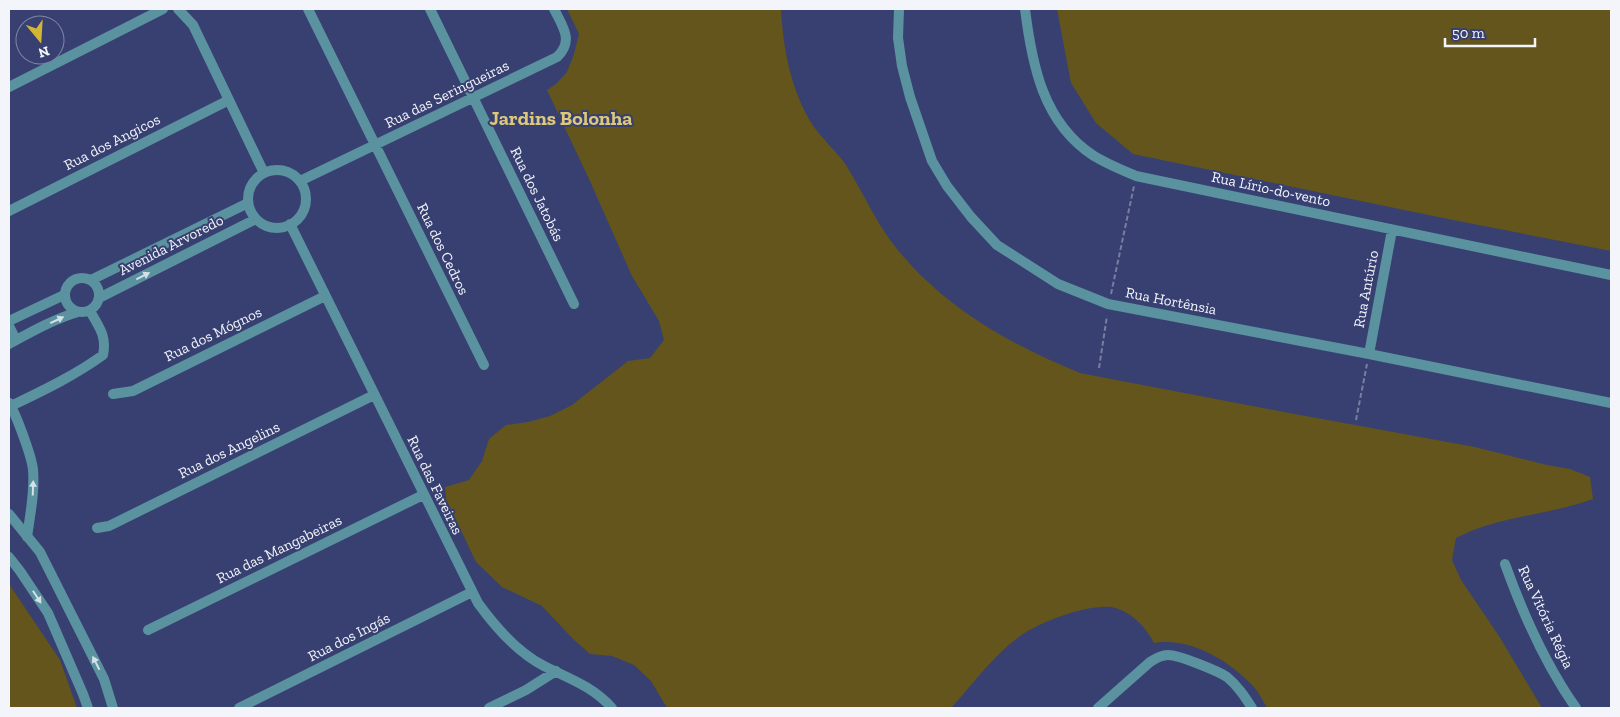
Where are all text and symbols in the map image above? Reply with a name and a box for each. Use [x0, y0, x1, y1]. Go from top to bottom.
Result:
north arrow [15, 15, 65, 65]
scale bar [1445, 15, 1535, 47]
text: 50 m [1452, 24, 1485, 42]
text: N [36, 42, 52, 62]
street label: Rua das Seringueiras [382, 56, 512, 132]
district label: Jardins Bolonha [490, 106, 632, 130]
street label: Rua dos Angicos [61, 110, 163, 174]
street label: Rua dos Jatobás [506, 144, 568, 244]
street label: Rua Lírio-do-vento [1210, 168, 1332, 210]
street label: Rua dos Cedros [413, 200, 473, 298]
street label: Avenida Arvoredo [116, 211, 227, 279]
street label: Rua Antúrio [1350, 249, 1382, 329]
one-way arrow [136, 272, 150, 280]
street label: Rua Hortênsia [1124, 283, 1218, 319]
street label: Rua dos Mógnos [161, 303, 265, 365]
one-way arrow [50, 316, 64, 324]
street label: Rua dos Angelins [175, 418, 283, 482]
street label: Rua das Faveiras [403, 433, 467, 537]
one-way arrow [29, 480, 37, 496]
street label: Rua das Mangabeiras [213, 511, 345, 587]
street label: Rua Vitória Régia [1514, 563, 1578, 671]
one-way arrow [32, 590, 42, 603]
street label: Rua dos Ingás [305, 609, 393, 665]
one-way arrow [91, 656, 99, 670]

